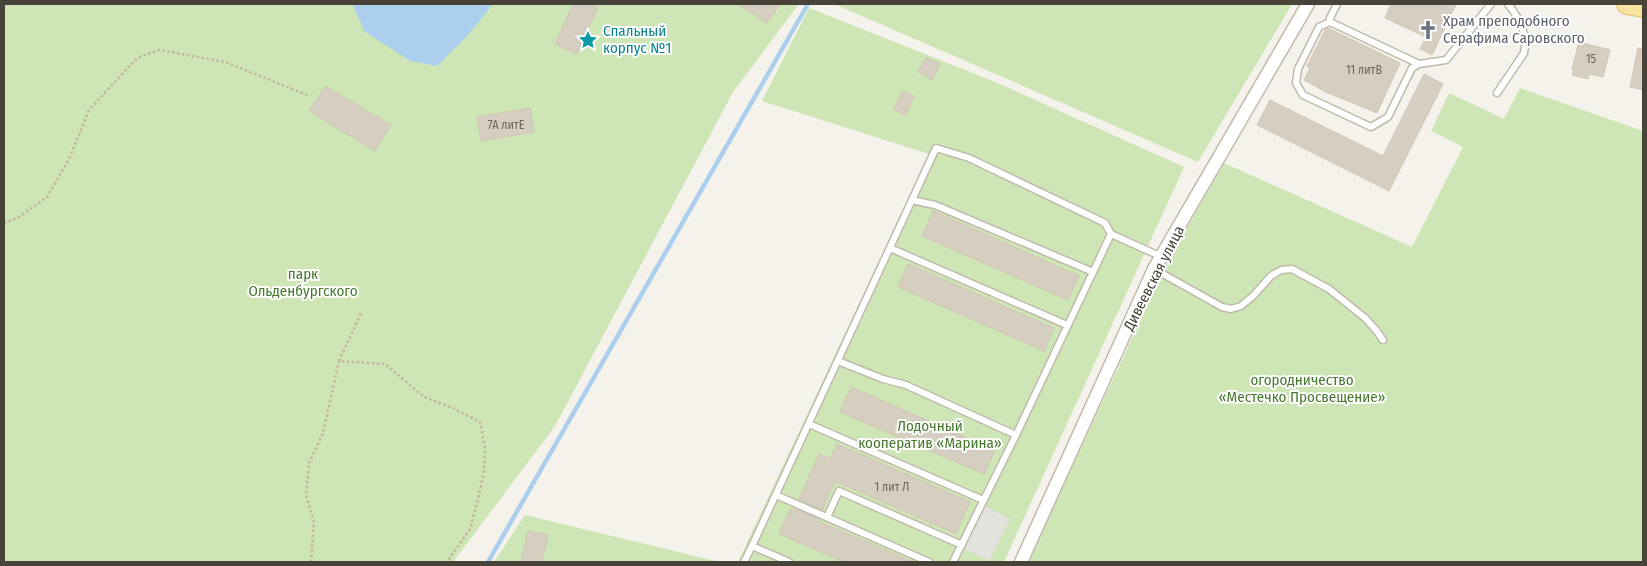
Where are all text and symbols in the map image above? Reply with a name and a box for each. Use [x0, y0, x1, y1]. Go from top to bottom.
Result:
place label: Храм преподобного Серафима Саровского [1443, 12, 1585, 47]
church icon: Храм преподобного Серафима Саровского [1417, 19, 1439, 41]
place label: Спальный корпус №1 [603, 22, 671, 57]
place icon: Спальный корпус №1 [577, 29, 599, 51]
house number: 15 [1586, 52, 1597, 66]
house number: 11 литВ [1346, 63, 1382, 77]
house number: 7А литЕ [488, 118, 525, 132]
street label: Дивеевская улица [1119, 223, 1188, 334]
park label: парк Ольденбургского [248, 265, 358, 300]
park label: огородничество «Местечко Просвещение» [1219, 371, 1385, 406]
park label: Лодочный кооператив «Марина» [858, 417, 1002, 452]
house number: 1 лит Л [875, 480, 909, 494]

